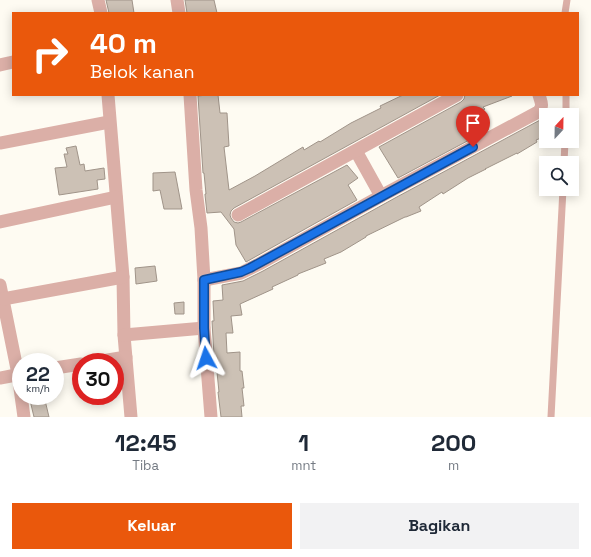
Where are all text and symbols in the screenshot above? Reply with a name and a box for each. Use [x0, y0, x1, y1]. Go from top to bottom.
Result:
text: 40 m [90, 25, 157, 61]
icon: right [24, 28, 76, 80]
text: Belok kanan [90, 60, 195, 83]
pin [456, 106, 490, 147]
north arrow [539, 108, 579, 148]
map controls [539, 108, 579, 196]
icon: arrive [462, 112, 484, 134]
button: search [539, 156, 579, 196]
position arrow [185, 337, 227, 379]
speed limit sign: 30 [72, 353, 124, 405]
text: 22 [26, 361, 50, 387]
text: km/h [26, 382, 50, 395]
text: 12:45 [115, 427, 177, 458]
text: 1 [298, 427, 309, 458]
text: 200 [431, 427, 476, 458]
text: Tiba [132, 457, 159, 474]
text: mnt [291, 457, 316, 474]
text: m [448, 457, 459, 474]
button: Keluar [12, 503, 292, 549]
button: Bagikan [300, 503, 579, 549]

